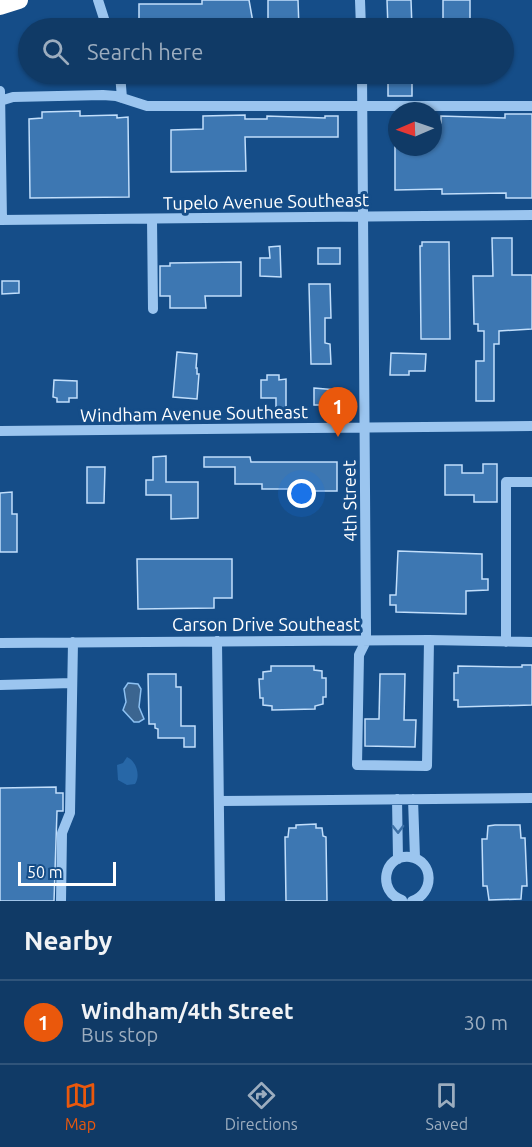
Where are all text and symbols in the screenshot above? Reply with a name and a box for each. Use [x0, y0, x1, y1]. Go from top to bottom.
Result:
search box [18, 18, 514, 84]
icon: search [39, 35, 72, 68]
text: Search here [87, 39, 203, 64]
north arrow [388, 102, 442, 156]
street label: Tupelo Avenue Southeast [163, 189, 369, 213]
pin: 1 [318, 388, 358, 437]
street label: Windham Avenue Southeast [80, 401, 308, 425]
street label: 4th Street [338, 460, 360, 542]
your location [287, 479, 316, 508]
street label: Carson Drive Southeast [172, 614, 360, 634]
one-way arrow [392, 825, 404, 834]
scale bar [18, 859, 116, 886]
text: 50 m [27, 863, 63, 881]
text: Nearby [24, 926, 112, 955]
text: Windham/4th Street [81, 998, 293, 1023]
text: 1 [38, 1011, 49, 1034]
text: 30 m [464, 1011, 508, 1034]
text: Bus stop [81, 1023, 158, 1046]
tab: Map [64, 1079, 97, 1133]
tab: Directions [225, 1079, 298, 1133]
tab: Saved [426, 1079, 468, 1133]

